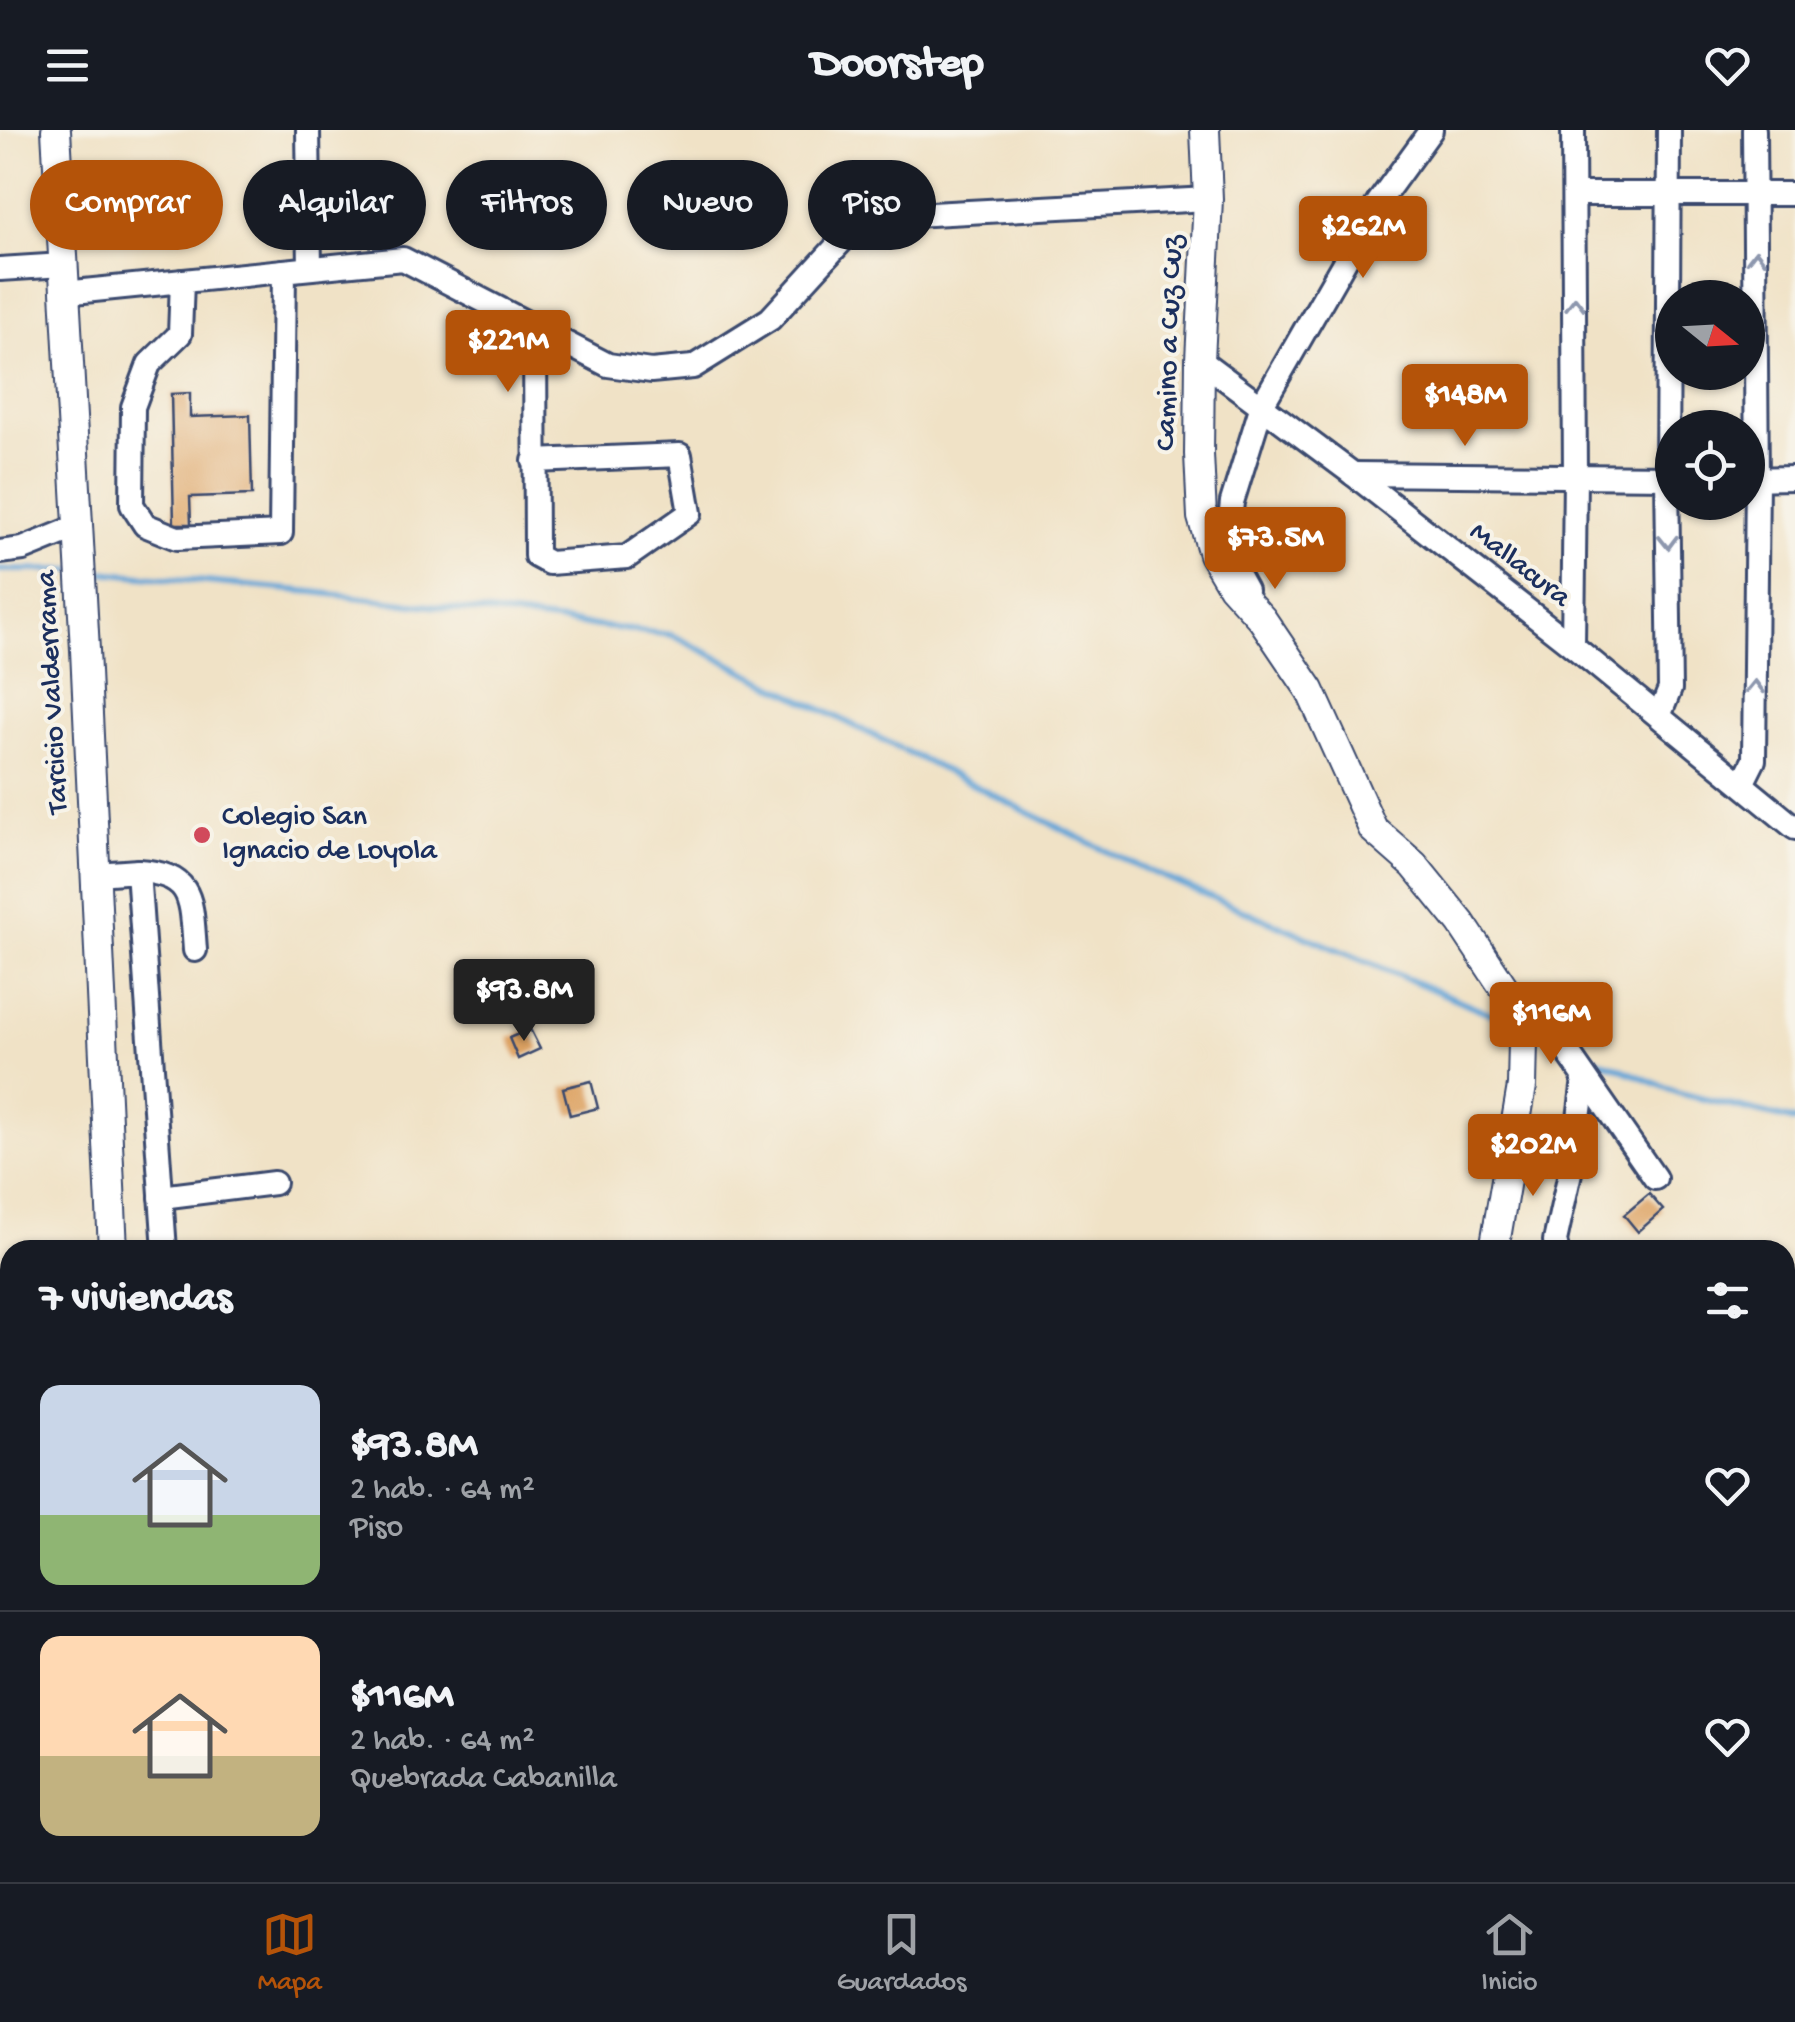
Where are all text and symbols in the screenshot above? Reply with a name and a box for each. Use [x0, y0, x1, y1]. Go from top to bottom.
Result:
icon: menu [40, 38, 95, 93]
icon: heart [1700, 38, 1755, 93]
text: Doorstep [811, 39, 984, 92]
chip: Comprar [30, 160, 223, 250]
chip: Alquilar [243, 160, 426, 250]
chip: Filtros [446, 160, 607, 250]
chip: Nuevo [627, 160, 788, 250]
chip: Piso [808, 160, 936, 250]
pin: $262M [1293, 196, 1433, 281]
text: $262M [1321, 209, 1405, 247]
street label: Camino a Cuz Cuz [1150, 234, 1192, 451]
one-way arrow [1745, 249, 1767, 264]
north arrow [1655, 280, 1765, 390]
map controls [1655, 280, 1765, 520]
one-way arrow [1564, 295, 1586, 310]
pin: $221M [438, 310, 578, 395]
text: $221M [468, 323, 548, 361]
pin: $148M [1395, 364, 1535, 449]
text: $148M [1424, 377, 1506, 415]
button: locate [1655, 410, 1765, 520]
pin: $73.5M [1194, 507, 1356, 592]
street label: Mallacura [1461, 516, 1578, 617]
text: $73.5M [1227, 520, 1323, 558]
one-way arrow [1657, 536, 1679, 551]
street label: Tarcicio Valderrama [30, 568, 78, 817]
one-way arrow [1744, 679, 1766, 694]
place label: Colegio San Ignacio de Loyola [222, 801, 438, 870]
marker: Colegio San Ignacio de Loyola [191, 824, 213, 846]
pin: $93.8M [443, 959, 605, 1044]
text: $93.8M [476, 972, 572, 1010]
pin: $116M [1481, 982, 1621, 1067]
text: $116M [1512, 995, 1590, 1033]
pin: $202M [1463, 1114, 1603, 1199]
text: $202M [1490, 1127, 1576, 1165]
icon: filters [1700, 1273, 1755, 1328]
text: 7 viviendas [40, 1276, 232, 1325]
text: $93.8M [350, 1423, 477, 1472]
icon: home [120, 1425, 240, 1545]
icon: heart [1700, 1458, 1755, 1513]
text: 2 hab. · 64 m² [350, 1472, 535, 1510]
text: Piso [350, 1510, 403, 1548]
text: $116M [350, 1674, 453, 1723]
icon: home [120, 1676, 240, 1796]
icon: heart [1700, 1709, 1755, 1764]
text: 2 hab. · 64 m² [350, 1723, 535, 1761]
text: Quebrada Cabanilla [350, 1761, 617, 1799]
tab: Mapa [258, 1907, 322, 2000]
tab: Guardados [837, 1907, 966, 2000]
tab: Inicio [1481, 1907, 1538, 2000]

